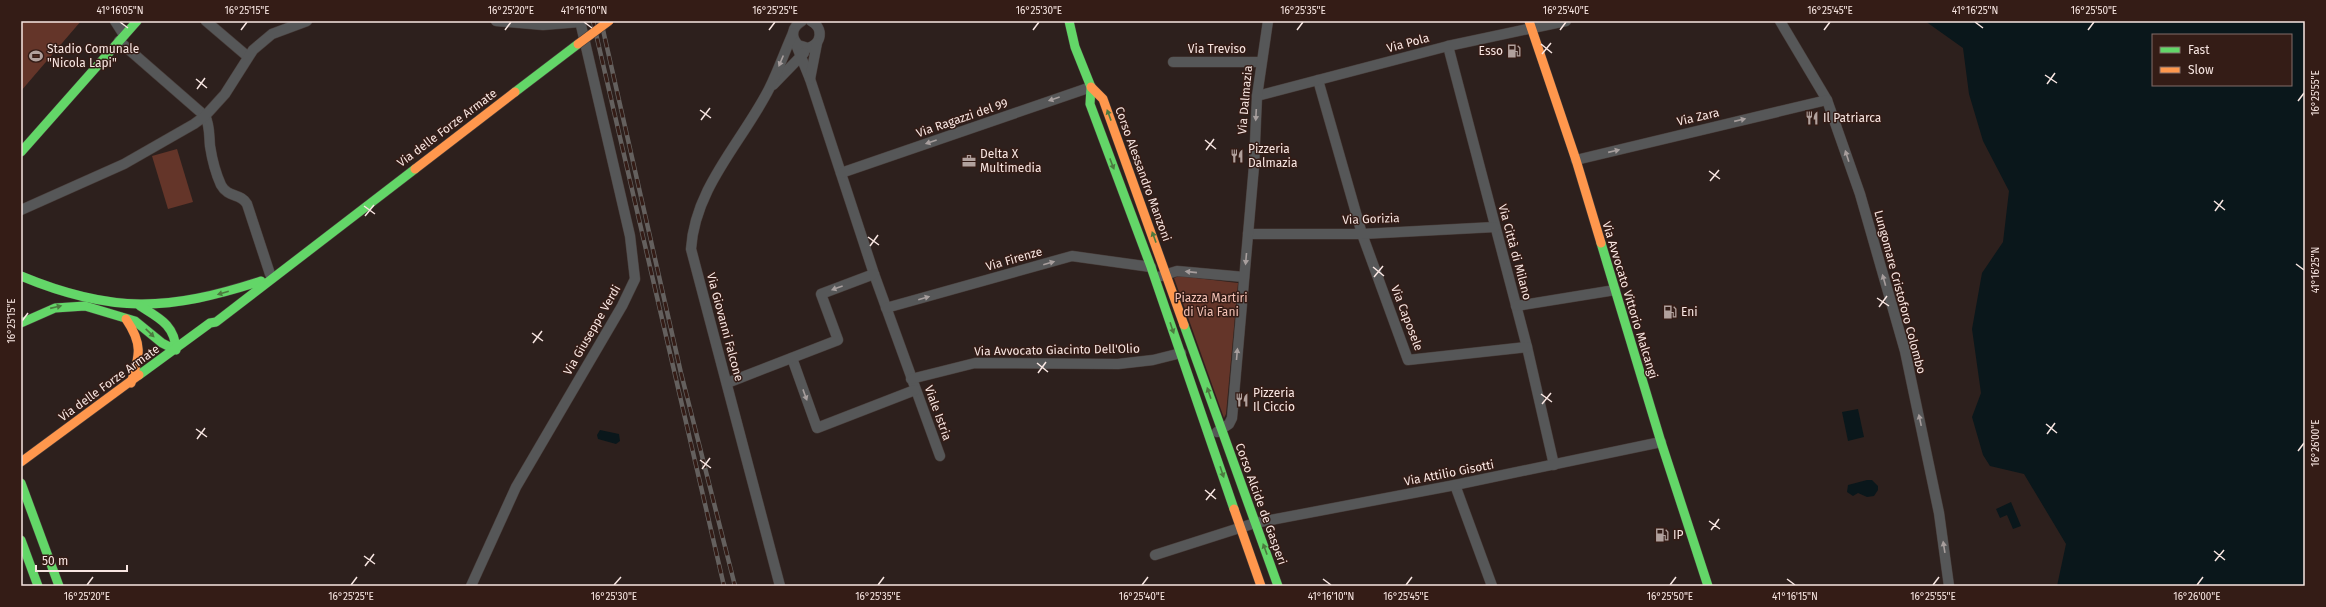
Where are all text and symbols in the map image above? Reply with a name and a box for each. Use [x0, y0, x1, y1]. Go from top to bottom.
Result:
text: 41°16'05"N [97, 5, 143, 17]
text: 16°25'15"E [224, 5, 270, 17]
text: 16°25'20"E [488, 5, 534, 17]
text: 41°16'10"N [561, 5, 607, 17]
text: 16°25'25"E [752, 5, 798, 17]
text: 16°25'30"E [1016, 5, 1062, 17]
text: 16°25'35"E [1280, 5, 1326, 17]
text: 16°25'40"E [1543, 5, 1589, 17]
text: 16°25'45"E [1807, 5, 1853, 17]
text: 41°16'25"N [1952, 5, 1998, 17]
text: 16°25'50"E [2071, 5, 2117, 17]
street label: Via Pola [1385, 31, 1431, 55]
legend [2152, 34, 2292, 86]
place label: Stadio Comunale "Nicola Lapi" [47, 42, 139, 70]
street label: Via Treviso [1188, 42, 1246, 56]
fuel station icon: Esso [1506, 43, 1522, 59]
text: Fast [2188, 43, 2210, 57]
place label: Esso [1479, 44, 1503, 58]
sports icon: Stadio Comunale "Nicola Lapi" [28, 48, 44, 64]
one-way arrow [778, 55, 784, 66]
text: Slow [2188, 63, 2214, 77]
street label: Via Dalmazia [1235, 65, 1255, 135]
text: 16°25'55"E [2310, 70, 2322, 116]
street label: Via delle Forze Armate [394, 86, 500, 170]
street label: Via Ragazzi del 99 [914, 96, 1010, 140]
one-way arrow [1047, 97, 1059, 103]
street label: Corso Alessandro Manzoni [1112, 105, 1174, 243]
street label: Via Zara [1675, 105, 1721, 129]
one-way arrow [1105, 109, 1111, 121]
one-way arrow [1253, 109, 1260, 121]
restaurant icon: Il Patriarca [1804, 110, 1820, 126]
place label: Il Patriarca [1823, 111, 1881, 125]
one-way arrow [1734, 117, 1746, 123]
one-way arrow [925, 139, 937, 145]
place label: Pizzeria Dalmazia [1248, 142, 1298, 170]
place label: Delta X Multimedia [980, 147, 1041, 175]
one-way arrow [1607, 147, 1620, 153]
restaurant icon: Pizzeria Dalmazia [1229, 148, 1245, 164]
one-way arrow [1844, 149, 1850, 161]
office icon: Delta X Multimedia [961, 153, 977, 169]
one-way arrow [1110, 158, 1116, 170]
street label: Via Città di Milano [1495, 203, 1535, 301]
street label: Lungomare Cristoforo Colombo [1871, 209, 1929, 375]
street label: Via Gorizia [1342, 211, 1400, 227]
street label: Via Avvocato Vittorio Malcangi [1599, 220, 1661, 380]
one-way arrow [1150, 231, 1156, 243]
street label: Via Firenze [984, 244, 1044, 274]
text: 41°16'25"N [2310, 247, 2322, 293]
one-way arrow [1242, 253, 1249, 265]
one-way arrow [1043, 260, 1055, 266]
one-way arrow [1185, 269, 1197, 275]
street label: Via Giovanni Falcone [704, 271, 746, 383]
one-way arrow [1881, 274, 1887, 286]
street label: Via Giuseppe Verdi [561, 283, 623, 377]
street label: Via Caposele [1388, 283, 1426, 353]
one-way arrow [831, 285, 843, 291]
one-way arrow [217, 290, 230, 296]
park label: Piazza Martiri di Via Fani [1174, 291, 1248, 319]
one-way arrow [918, 295, 930, 301]
text: 16°25'15"E [6, 298, 18, 344]
one-way arrow [50, 303, 62, 309]
fuel station icon: Eni [1662, 304, 1678, 320]
place label: Eni [1681, 305, 1698, 319]
one-way arrow [1169, 322, 1175, 334]
one-way arrow [145, 328, 155, 338]
street label: Via delle Forze Armate [56, 342, 162, 424]
street label: Via Avvocato Giacinto Dell'Olio [974, 342, 1140, 358]
one-way arrow [1233, 348, 1240, 360]
street label: Viale Istria [922, 384, 954, 442]
place label: Pizzeria Il Ciccio [1253, 386, 1295, 414]
one-way arrow [1205, 387, 1211, 399]
one-way arrow [803, 389, 809, 401]
restaurant icon: Pizzeria Il Ciccio [1234, 392, 1250, 408]
one-way arrow [1916, 414, 1922, 426]
text: 16°26'00"E [2310, 419, 2322, 467]
street label: Corso Alcide de Gasperi [1232, 441, 1290, 567]
street label: Via Attilio Gisotti [1403, 457, 1495, 489]
one-way arrow [1220, 467, 1226, 479]
fuel station icon: IP [1654, 527, 1670, 543]
place label: IP [1673, 528, 1684, 542]
one-way arrow [1941, 541, 1947, 553]
one-way arrow [1261, 543, 1267, 555]
scale bar [36, 547, 127, 573]
text: 50 m [42, 554, 68, 568]
text: 16°25'20"E [64, 591, 110, 603]
text: 16°25'25"E [328, 591, 374, 603]
text: 16°25'30"E [591, 591, 637, 603]
text: 16°25'35"E [855, 591, 901, 603]
text: 16°25'40"E [1119, 591, 1165, 603]
text: 41°16'10"N [1308, 591, 1354, 603]
text: 16°25'45"E [1383, 591, 1429, 603]
text: 16°25'50"E [1647, 591, 1693, 603]
text: 41°16'15"N [1772, 591, 1818, 603]
text: 16°25'55"E [1910, 591, 1956, 603]
text: 16°26'00"E [2173, 591, 2221, 603]

